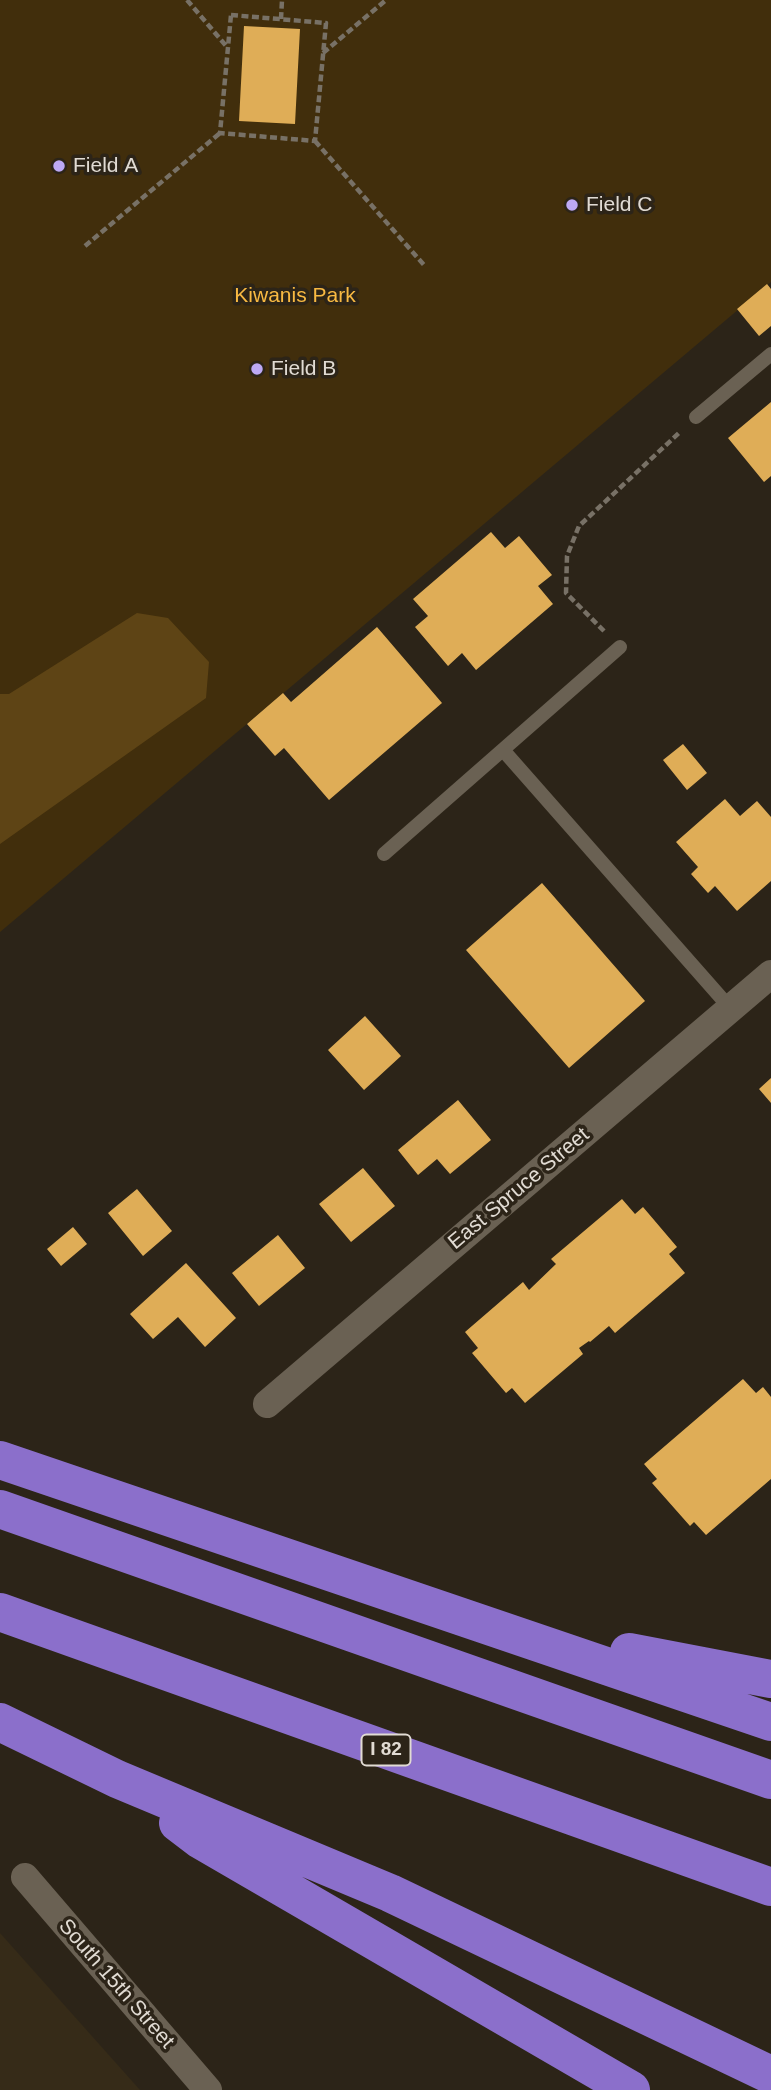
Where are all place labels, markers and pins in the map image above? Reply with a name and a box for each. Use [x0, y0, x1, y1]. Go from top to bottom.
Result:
place label: Field A [73, 153, 138, 179]
marker: Field A [51, 158, 67, 174]
place label: Field C [586, 192, 653, 218]
marker: Field C [564, 197, 580, 213]
place label: Field B [271, 356, 336, 382]
marker: Field B [249, 361, 265, 377]

